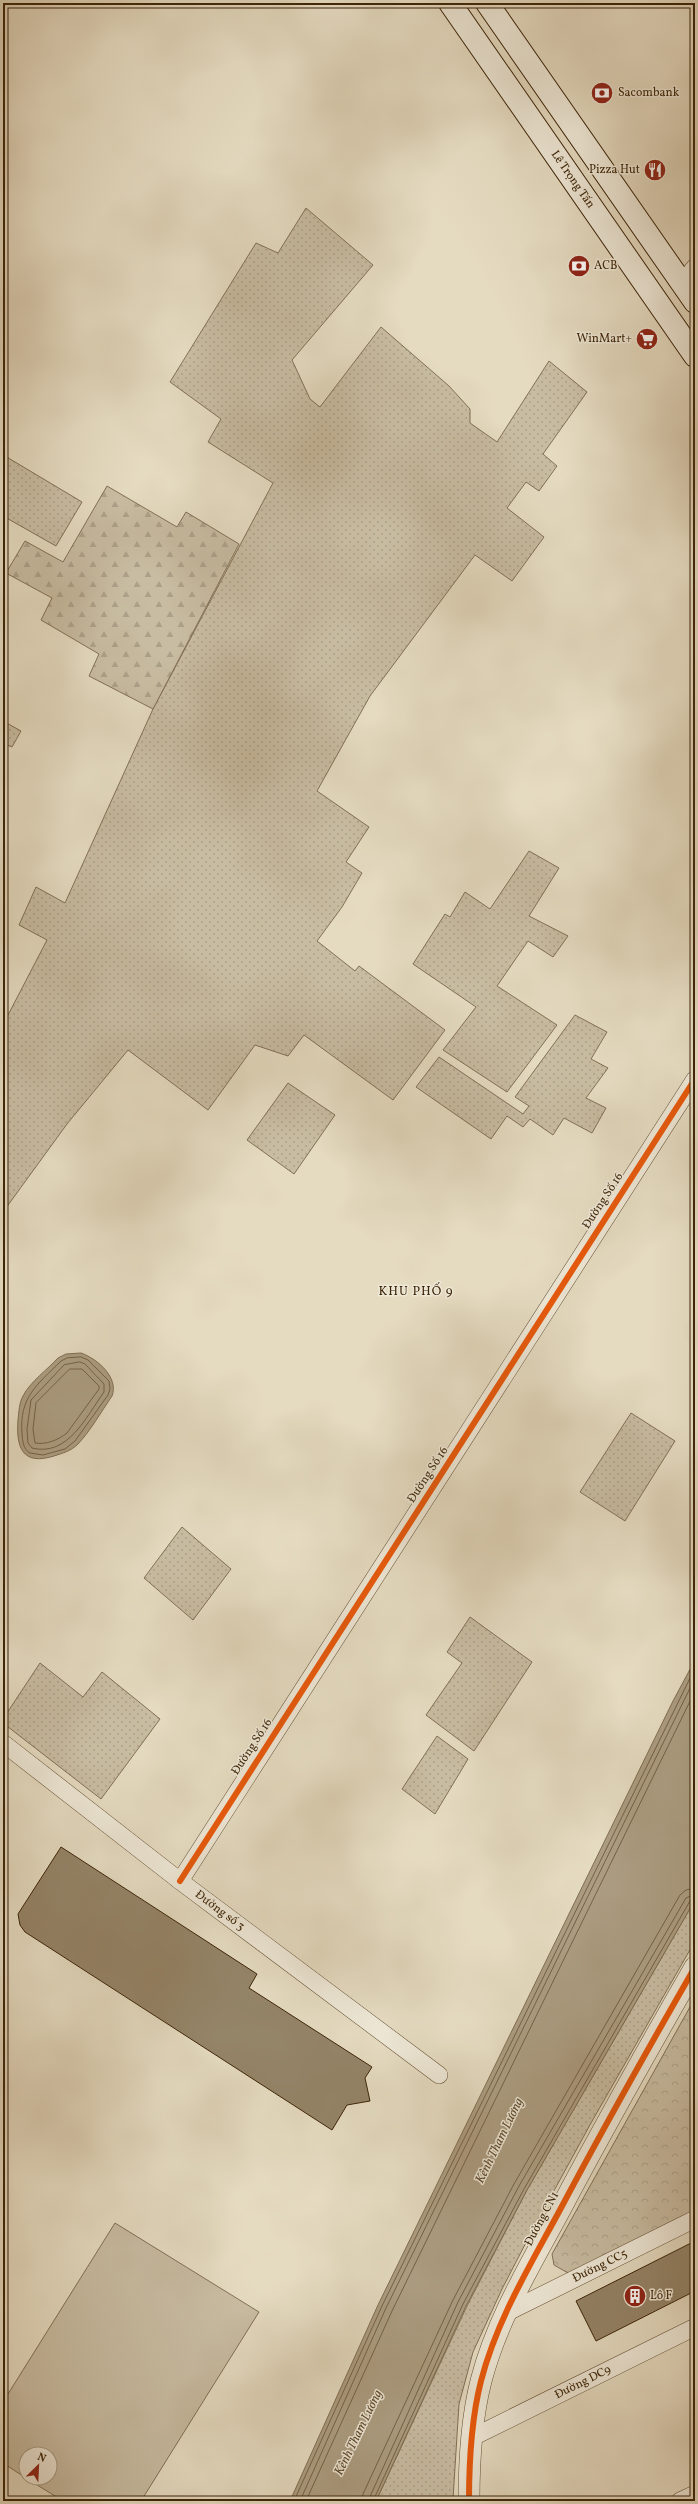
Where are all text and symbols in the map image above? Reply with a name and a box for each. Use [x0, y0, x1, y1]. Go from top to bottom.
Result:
bank icon: Sacombank [589, 80, 615, 106]
place label: Sacombank [618, 85, 680, 101]
street label: Lê Trọng Tấn [547, 147, 598, 212]
restaurant icon: Pizza Hut [642, 157, 668, 183]
place label: Pizza Hut [589, 162, 640, 178]
bank icon: ACB [566, 253, 592, 279]
place label: ACB [594, 258, 618, 274]
supermarket icon: WinMart+ [634, 326, 660, 352]
place label: WinMart+ [577, 331, 632, 347]
street label: Đường Số 16 [579, 1170, 627, 1232]
district label: KHU PHỐ 9 [378, 1282, 454, 1301]
street label: Đường Số 16 [404, 1444, 452, 1506]
street label: Đường Số 16 [228, 1716, 276, 1778]
street label: Đường số 3 [192, 1887, 248, 1935]
water label: Kênh Tham Lương [472, 2095, 529, 2187]
street label: Đường CN1 [521, 2189, 563, 2249]
street label: Đường CC5 [570, 2246, 630, 2287]
building icon: Lô F [622, 2283, 648, 2309]
place label: Lô F [650, 2288, 673, 2304]
street label: Đường DC9 [552, 2362, 614, 2403]
water label: Kênh Tham Lương [331, 2387, 388, 2479]
north arrow [18, 2446, 58, 2486]
text: N [35, 2450, 48, 2467]

